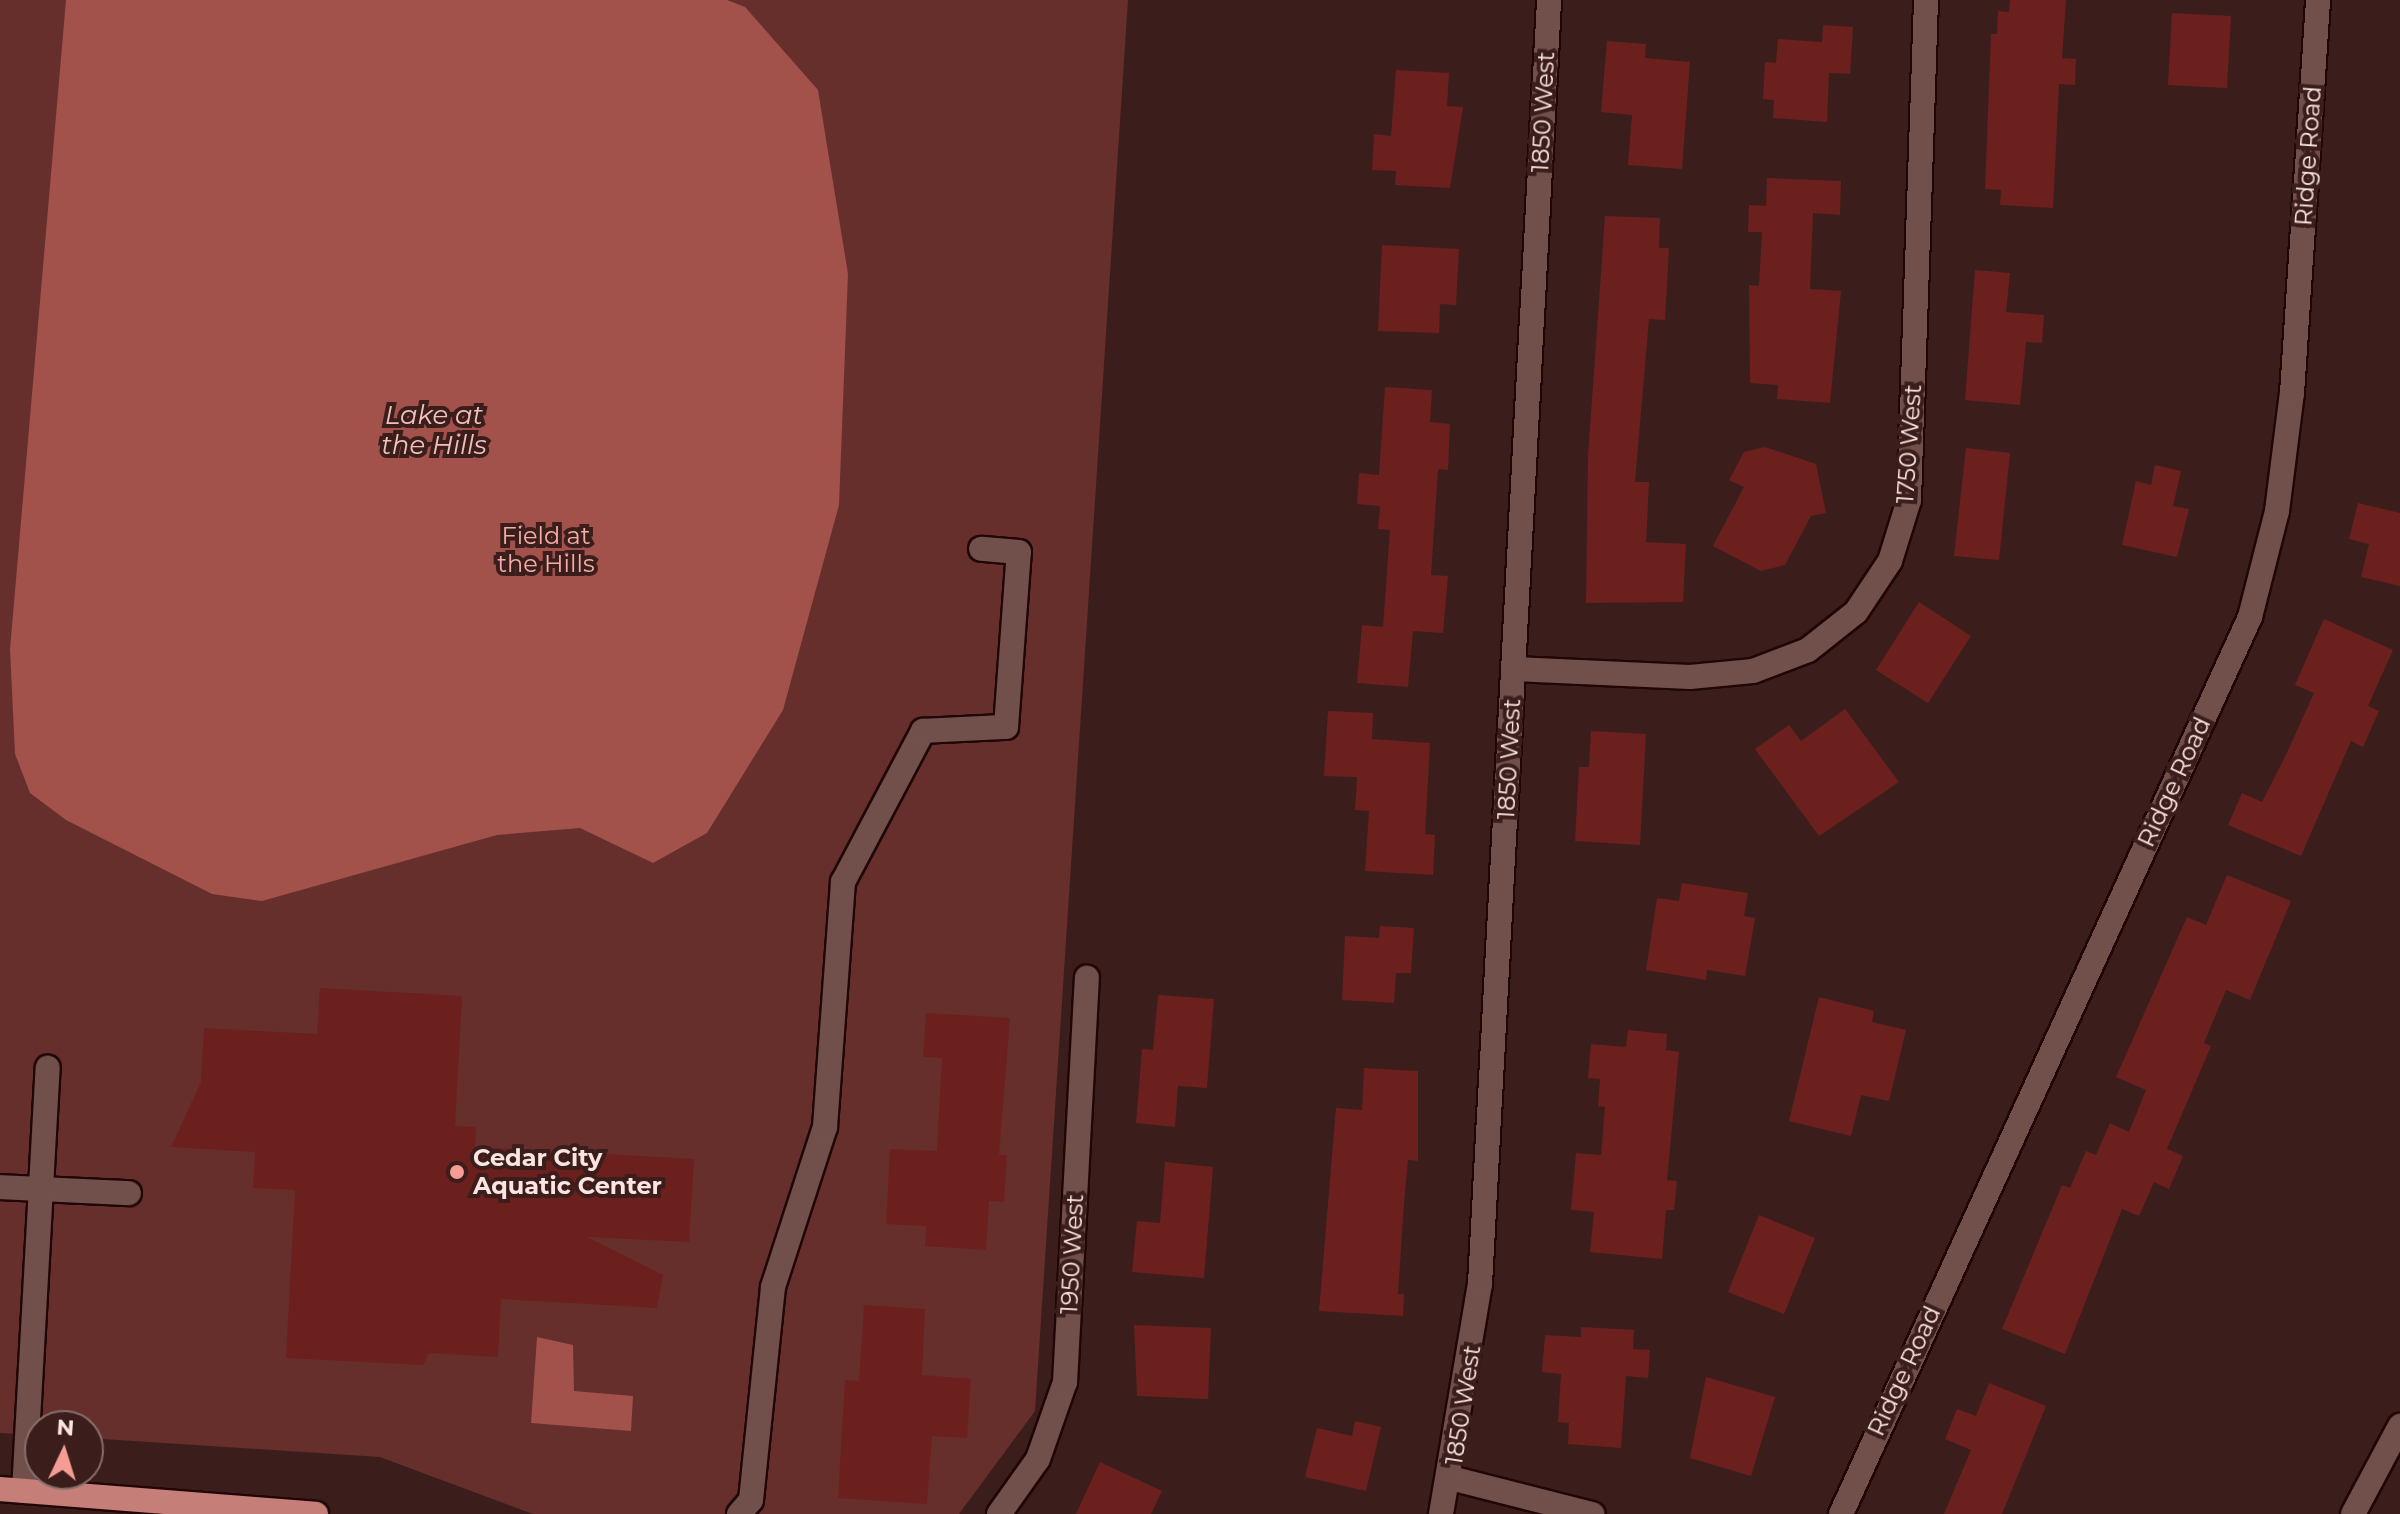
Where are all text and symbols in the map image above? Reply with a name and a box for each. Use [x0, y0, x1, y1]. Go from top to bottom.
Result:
street label: 1850 West [1525, 51, 1561, 173]
street label: Ridge Road [2289, 85, 2327, 227]
street label: 1750 West [1890, 383, 1928, 505]
water label: Lake at the Hills [381, 400, 487, 462]
park label: Field at the Hills [497, 522, 595, 578]
street label: 1850 West [1491, 698, 1527, 820]
street label: Ridge Road [2131, 712, 2217, 852]
place label: Cedar City Aquatic Center [473, 1144, 662, 1200]
marker: Cedar City Aquatic Center [448, 1163, 466, 1181]
street label: 1950 West [1054, 1193, 1090, 1315]
street label: Ridge Road [1861, 1301, 1947, 1441]
street label: 1850 West [1439, 1343, 1487, 1467]
north arrow [24, 1410, 104, 1490]
text: N [56, 1413, 75, 1442]

